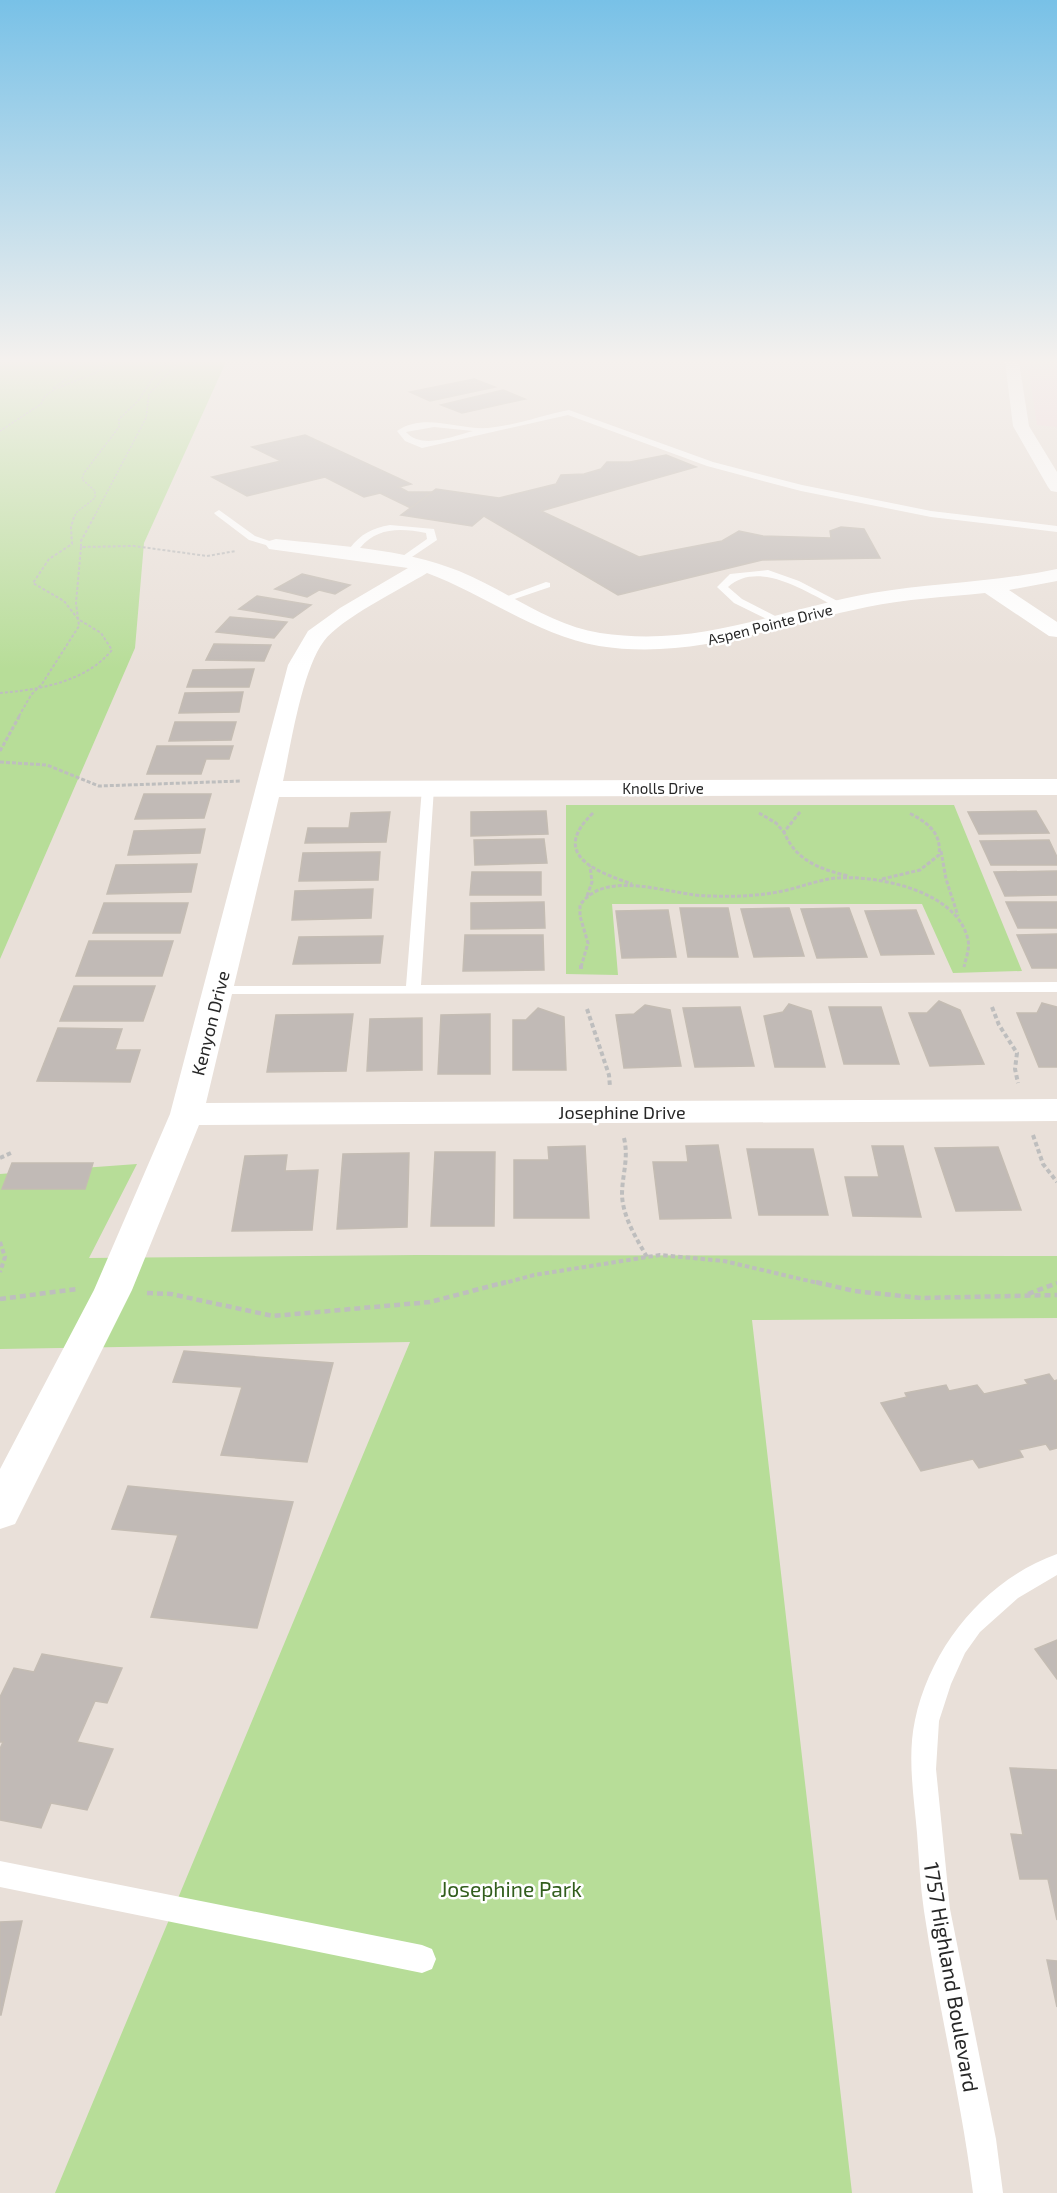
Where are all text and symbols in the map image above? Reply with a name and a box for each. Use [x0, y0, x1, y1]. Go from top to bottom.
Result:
street label: Aspen Pointe Drive [706, 600, 834, 648]
street label: Knolls Drive [622, 779, 704, 797]
street label: Kenyon Drive [186, 968, 234, 1078]
street label: Josephine Drive [558, 1101, 686, 1123]
street label: 1757 Highland Boulevard [919, 1860, 985, 2094]
park label: Josephine Park [440, 1876, 582, 1901]

